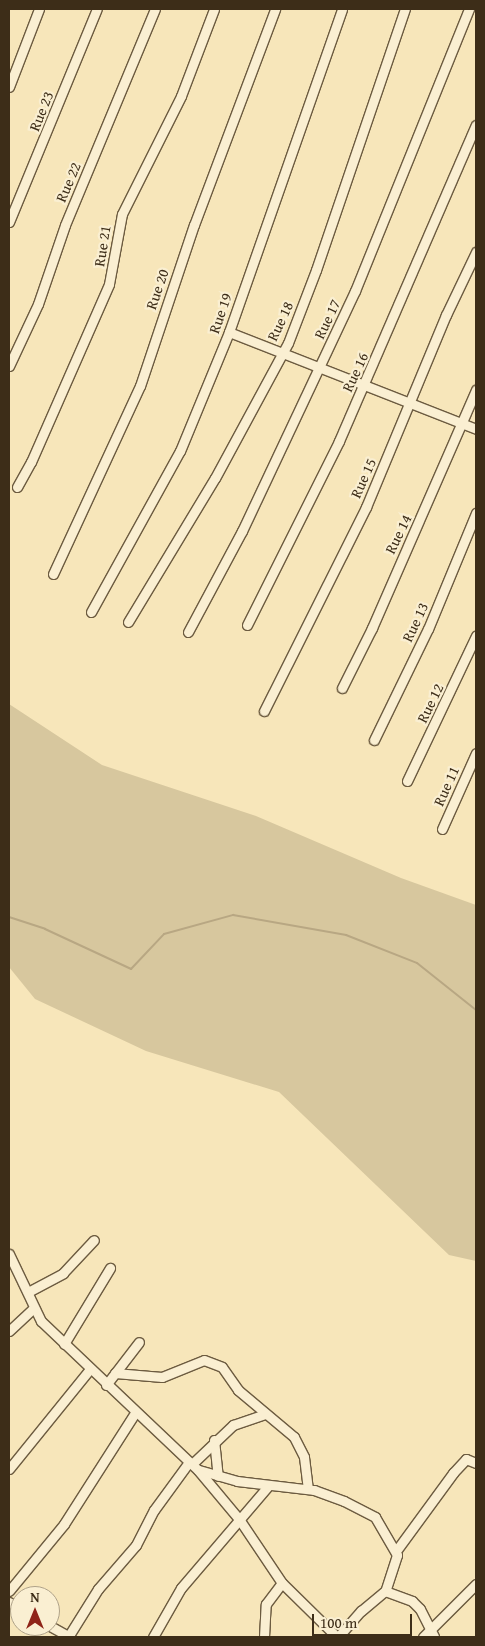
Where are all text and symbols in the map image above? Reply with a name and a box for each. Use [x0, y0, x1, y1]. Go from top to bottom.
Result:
street label: Rue 23 [25, 88, 57, 134]
street label: Rue 22 [52, 159, 84, 205]
street label: Rue 21 [90, 224, 114, 268]
street label: Rue 20 [142, 266, 172, 312]
street label: Rue 19 [205, 290, 235, 336]
street label: Rue 17 [310, 296, 344, 342]
street label: Rue 18 [263, 298, 297, 344]
street label: Rue 16 [338, 349, 372, 395]
street label: Rue 15 [346, 455, 380, 501]
street label: Rue 14 [381, 511, 415, 557]
street label: Rue 13 [398, 599, 432, 645]
street label: Rue 12 [413, 680, 447, 726]
street label: Rue 11 [429, 763, 463, 809]
north arrow [10, 1586, 60, 1636]
text: N [30, 1587, 40, 1607]
scale bar [315, 1604, 415, 1636]
text: 100 m [320, 1612, 357, 1633]

